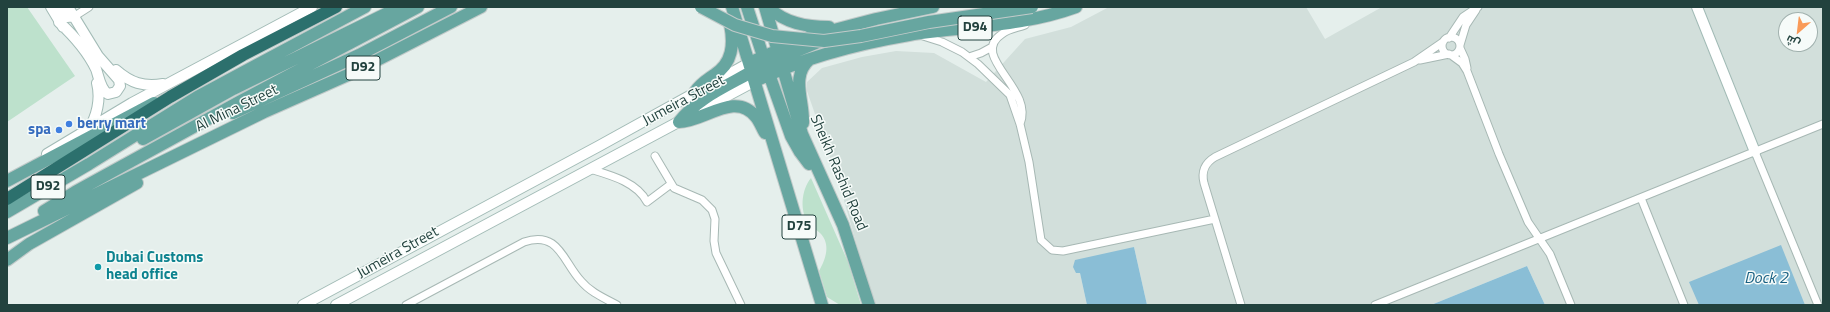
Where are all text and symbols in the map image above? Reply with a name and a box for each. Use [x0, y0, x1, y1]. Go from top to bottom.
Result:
north arrow [1778, 12, 1818, 52]
road number: D94 [958, 16, 992, 40]
text: ش [1783, 31, 1803, 52]
road number: D92 [346, 56, 380, 80]
street label: Jumeira Street [640, 72, 728, 130]
street label: Al Mina Street [193, 81, 281, 137]
street label: Sheikh Rashid Road [805, 112, 871, 234]
place label: berry mart [77, 115, 146, 133]
marker: berry mart [64, 119, 74, 129]
place label: spa [28, 121, 51, 139]
marker: spa [54, 125, 64, 135]
road number: D92 [31, 175, 65, 199]
road number: D75 [782, 215, 816, 239]
street label: Jumeira Street [354, 223, 442, 283]
place label: Dubai Customs head office [106, 249, 203, 284]
marker: Dubai Customs head office [93, 262, 103, 272]
water label: Dock 2 [1744, 269, 1788, 289]

